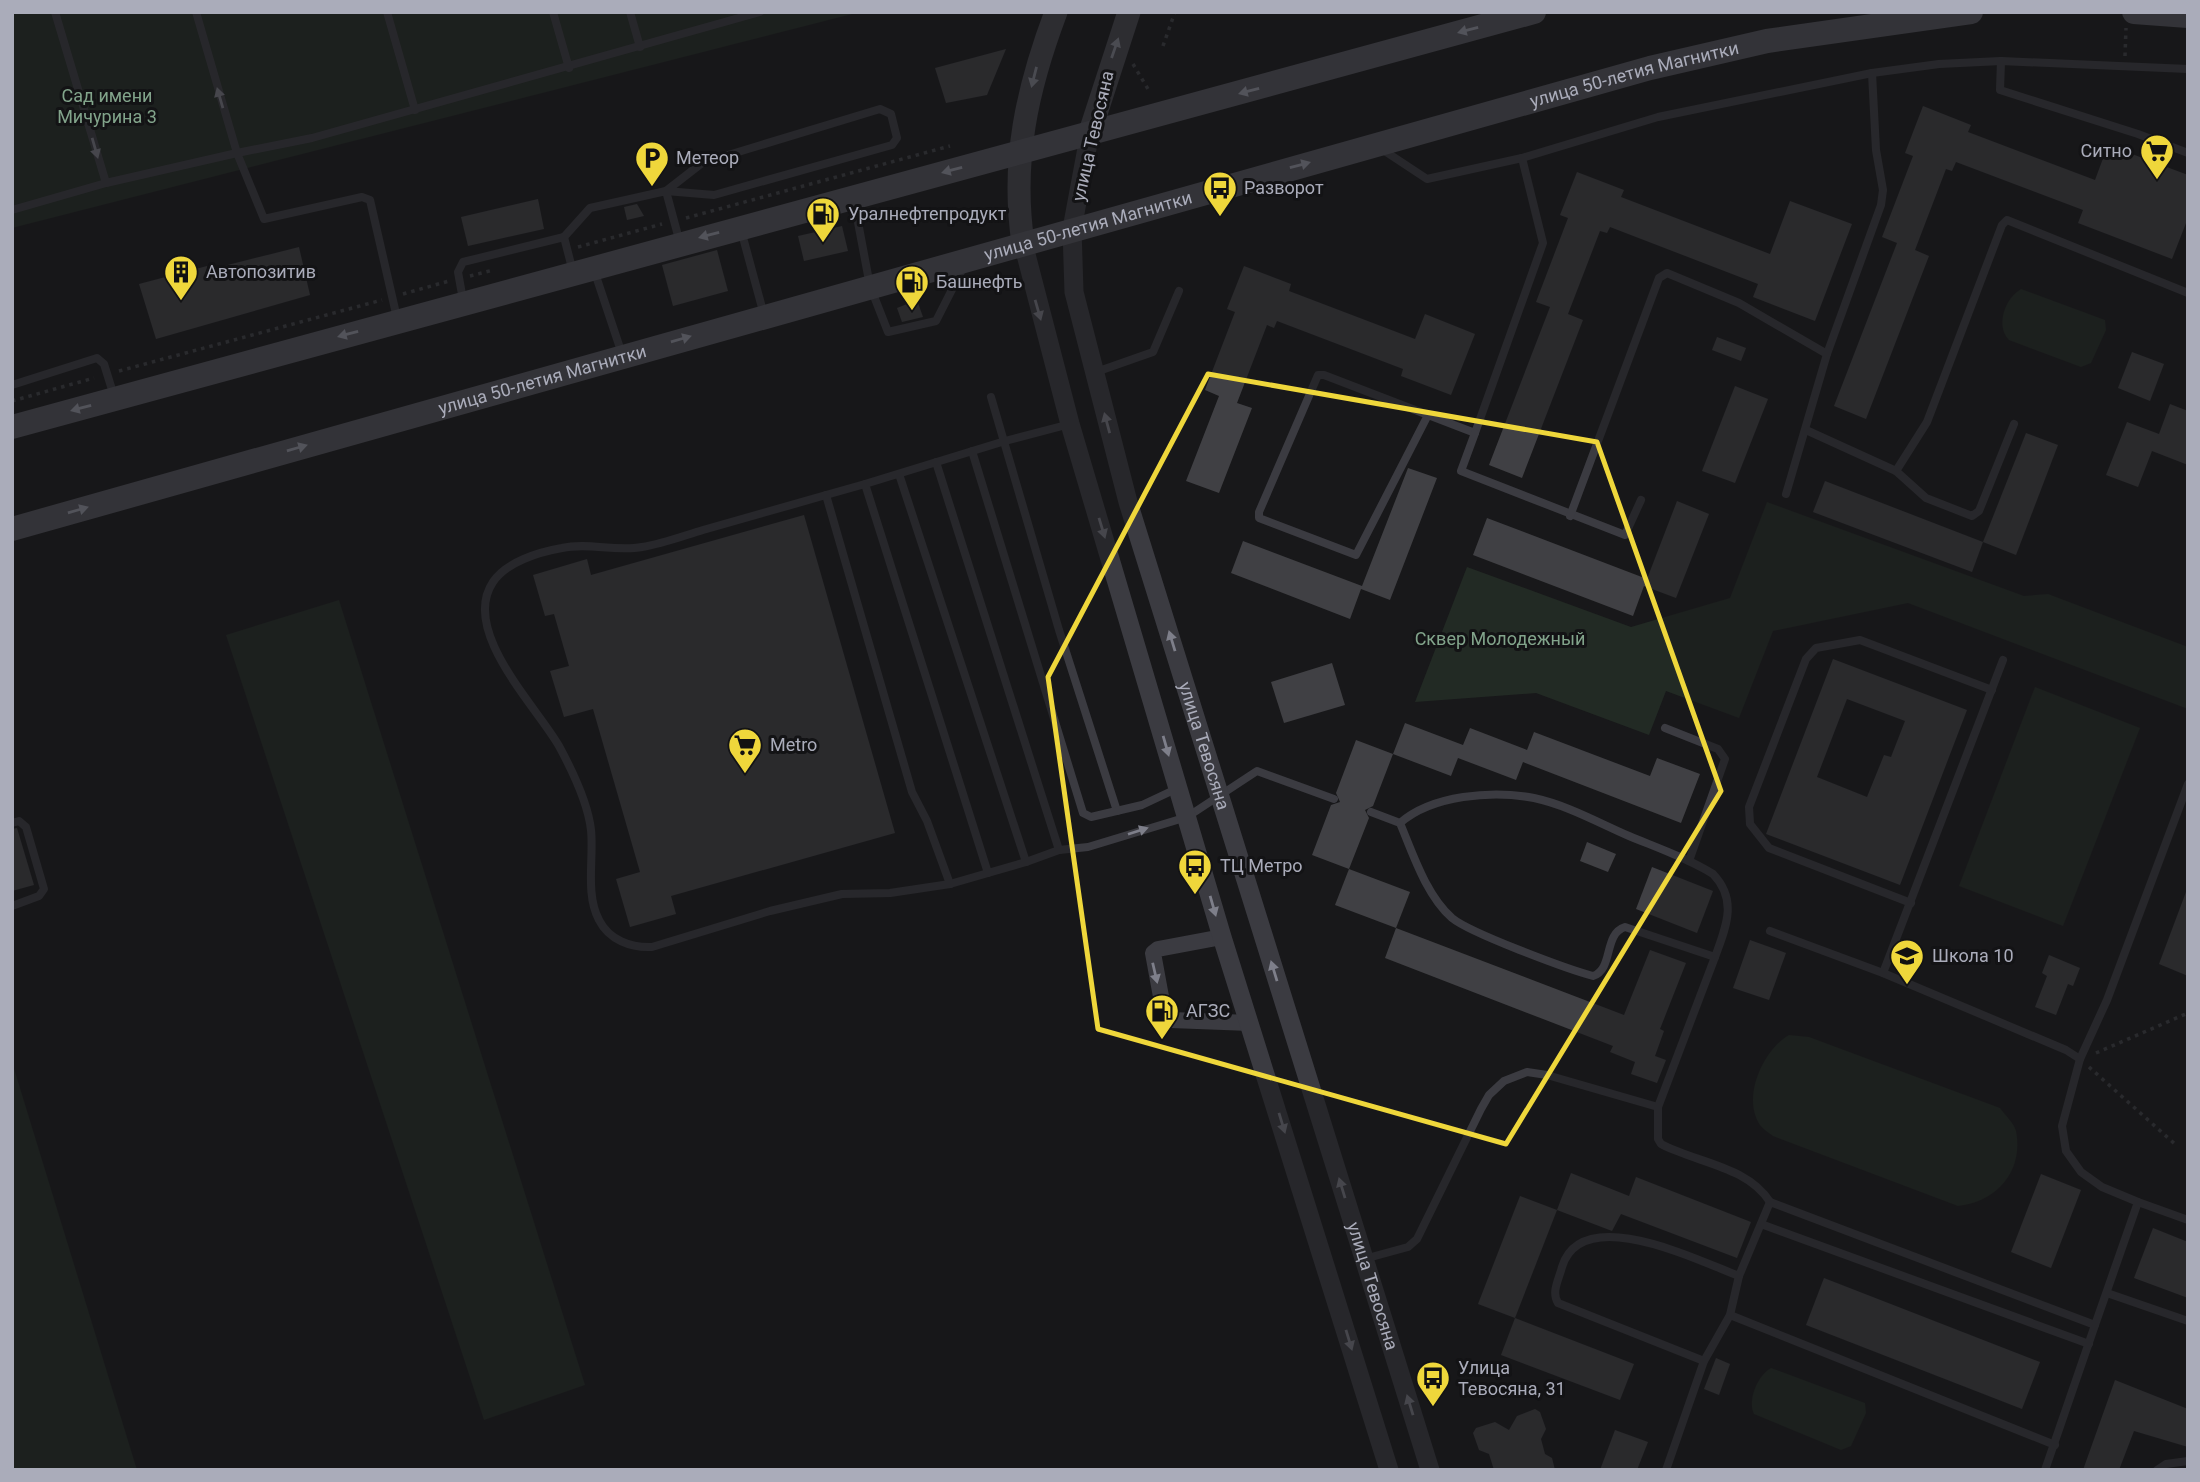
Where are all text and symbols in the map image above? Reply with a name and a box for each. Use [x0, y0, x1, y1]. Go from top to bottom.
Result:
one-way arrow [1457, 26, 1478, 36]
street label: улица 50-летия Магнитки [1527, 37, 1741, 111]
one-way arrow [1110, 38, 1121, 59]
one-way arrow [1028, 66, 1039, 88]
street label: улица Тевосяна [1067, 69, 1118, 203]
park label: Сад имени Мичурина 3 [57, 85, 157, 127]
one-way arrow [1238, 86, 1259, 96]
one-way arrow [215, 87, 225, 108]
supermarket icon: Ситно [2138, 132, 2176, 181]
one-way arrow [91, 138, 101, 159]
parking icon: Метеор [633, 139, 671, 188]
place label: Ситно [2081, 140, 2132, 161]
place label: Метеор [676, 147, 739, 168]
one-way arrow [1290, 159, 1312, 170]
one-way arrow [941, 165, 963, 176]
bus stop icon: Разворот [1201, 169, 1239, 218]
place label: Разворот [1244, 177, 1324, 198]
street label: улица 50-летия Магнитки [982, 186, 1194, 265]
fuel station icon: Уралнефтепродукт [804, 195, 842, 244]
place label: Уралнефтепродукт [848, 203, 1007, 224]
one-way arrow [698, 231, 719, 241]
building icon: Автопозитив [162, 253, 200, 302]
place label: Автопозитив [206, 261, 316, 282]
fuel station icon: Башнефть [893, 263, 931, 312]
place label: Башнефть [936, 271, 1022, 292]
one-way arrow [1033, 299, 1044, 321]
one-way arrow [337, 329, 359, 340]
one-way arrow [670, 334, 691, 344]
street label: улица 50-летия Магнитки [436, 340, 649, 418]
one-way arrow [70, 403, 92, 414]
one-way arrow [1101, 412, 1112, 434]
one-way arrow [286, 442, 308, 453]
one-way arrow [68, 505, 89, 515]
one-way arrow [1097, 518, 1107, 539]
park label: Сквер Молодежный [1415, 628, 1585, 649]
one-way arrow [1167, 630, 1177, 651]
street label: улица Тевосяна [1175, 679, 1234, 812]
supermarket icon: Metro [726, 726, 764, 775]
place label: Metro [770, 734, 817, 755]
one-way arrow [1162, 736, 1172, 757]
one-way arrow [1127, 825, 1148, 836]
bus stop icon: ТЦ Метро [1176, 847, 1214, 896]
place label: ТЦ Метро [1220, 855, 1303, 876]
one-way arrow [1208, 895, 1219, 917]
school or university icon: Школа 10 [1888, 937, 1926, 986]
place label: Школа 10 [1932, 945, 2014, 966]
one-way arrow [1268, 960, 1278, 981]
one-way arrow [1149, 962, 1160, 984]
fuel station icon: АГЗС [1143, 992, 1181, 1041]
place label: АГЗС [1186, 1000, 1230, 1021]
one-way arrow [1277, 1112, 1287, 1133]
one-way arrow [1336, 1177, 1346, 1198]
street label: улица Тевосяна [1343, 1219, 1403, 1353]
one-way arrow [1345, 1330, 1355, 1351]
place label: Улица Тевосяна, 31 [1458, 1357, 1566, 1399]
bus stop icon: Улица Тевосяна, 31 [1414, 1359, 1452, 1408]
one-way arrow [1404, 1394, 1415, 1415]

